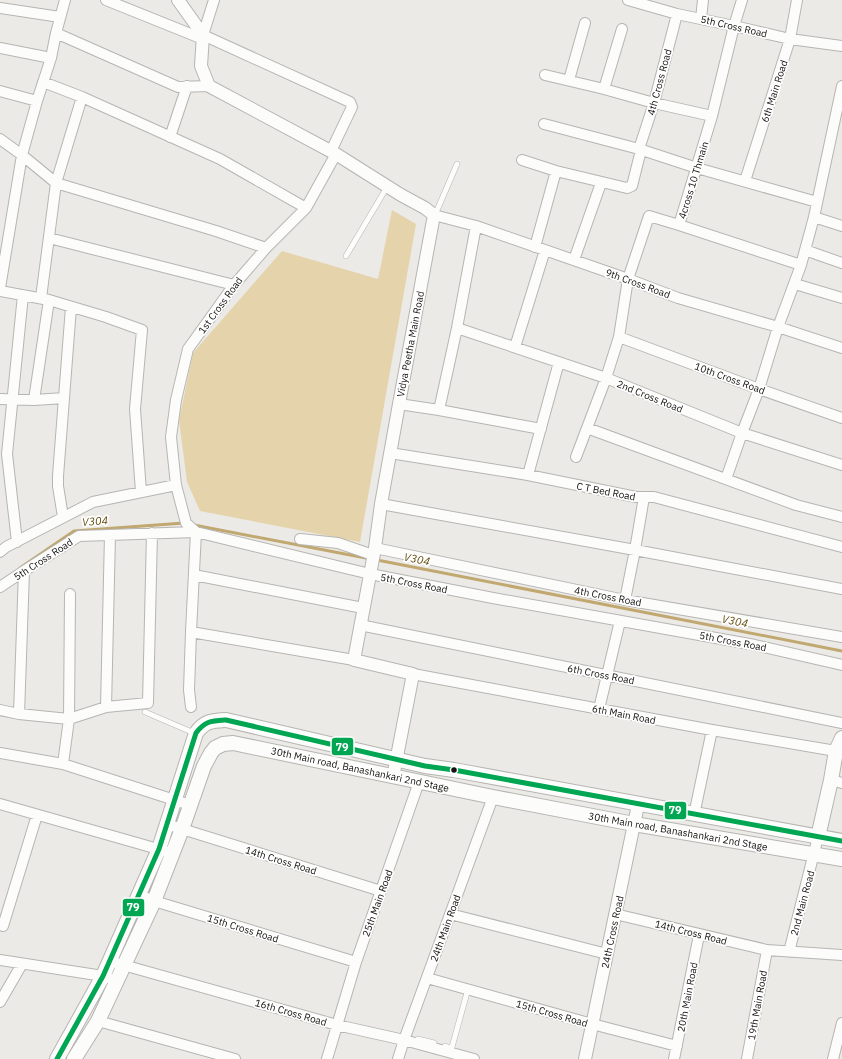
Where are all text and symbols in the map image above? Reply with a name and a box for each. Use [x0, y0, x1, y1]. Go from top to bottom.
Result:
street label: 5th Cross Road [699, 13, 768, 40]
street label: 4th Cross Road [644, 48, 675, 117]
street label: 6th Main Road [758, 58, 791, 124]
street label: 4cross 10 Thmain [676, 140, 711, 220]
street label: 9th Cross Road [604, 266, 672, 301]
street label: 1st Cross Road [195, 274, 245, 336]
street label: Vidya Peetha Main Road [394, 290, 427, 398]
street label: 10th Cross Road [693, 360, 767, 397]
street label: 2nd Cross Road [615, 377, 685, 416]
street label: C T Bed Road [575, 479, 637, 504]
water label: V304 [81, 513, 109, 529]
street label: 5th Cross Road [11, 535, 75, 583]
water label: V304 [403, 550, 431, 568]
street label: 5th Cross Road [379, 571, 449, 596]
street label: 4th Cross Road [573, 584, 643, 609]
water label: V304 [721, 612, 749, 630]
street label: 5th Cross Road [698, 629, 768, 654]
street label: 6th Cross Road [566, 662, 636, 687]
street label: 6th Main Road [591, 702, 657, 727]
line badge: 79 [331, 737, 354, 756]
text: 79 [335, 740, 349, 754]
street label: 30th Main road, Banashankari 2nd Stage [270, 744, 451, 795]
unlabelled marker [449, 765, 459, 775]
line badge: 79 [664, 801, 687, 820]
text: 79 [668, 803, 682, 817]
street label: 30th Main road, Banashankari 2nd Stage [587, 809, 769, 854]
street label: 14th Cross Road [244, 843, 318, 878]
street label: 25th Main Road [359, 868, 396, 939]
street label: 2nd Main Road [788, 869, 817, 937]
street label: 24th Main Road [427, 893, 464, 964]
street label: 24th Cross Road [598, 895, 627, 970]
line badge: 79 [122, 898, 145, 917]
text: 79 [126, 900, 140, 914]
street label: 15th Cross Road [206, 911, 280, 946]
street label: 14th Cross Road [653, 917, 728, 948]
street label: 20th Main Road [674, 961, 701, 1033]
street label: 19th Main Road [745, 969, 770, 1041]
street label: 16th Cross Road [253, 996, 328, 1029]
street label: 15th Cross Road [514, 997, 589, 1030]

